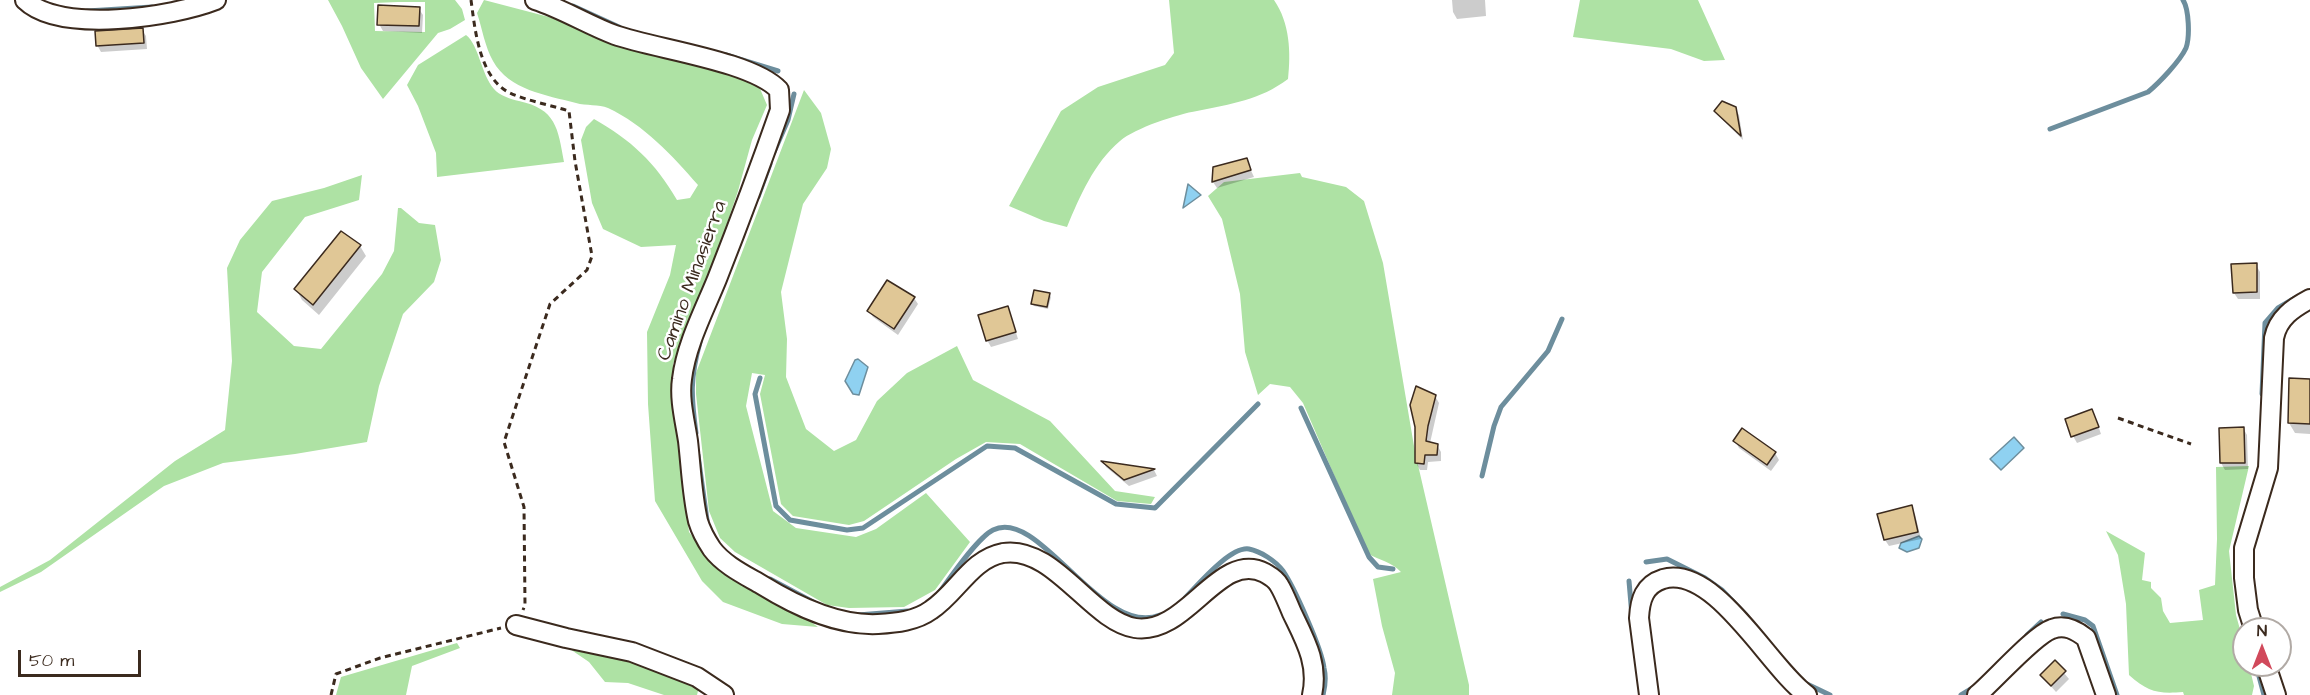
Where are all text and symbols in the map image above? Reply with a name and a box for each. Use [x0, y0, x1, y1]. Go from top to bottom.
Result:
street label: Camino Minasierra [653, 198, 733, 364]
north arrow [2232, 617, 2292, 677]
text: N [2257, 620, 2267, 642]
scale bar [21, 638, 144, 676]
text: 50 m [29, 648, 74, 673]

